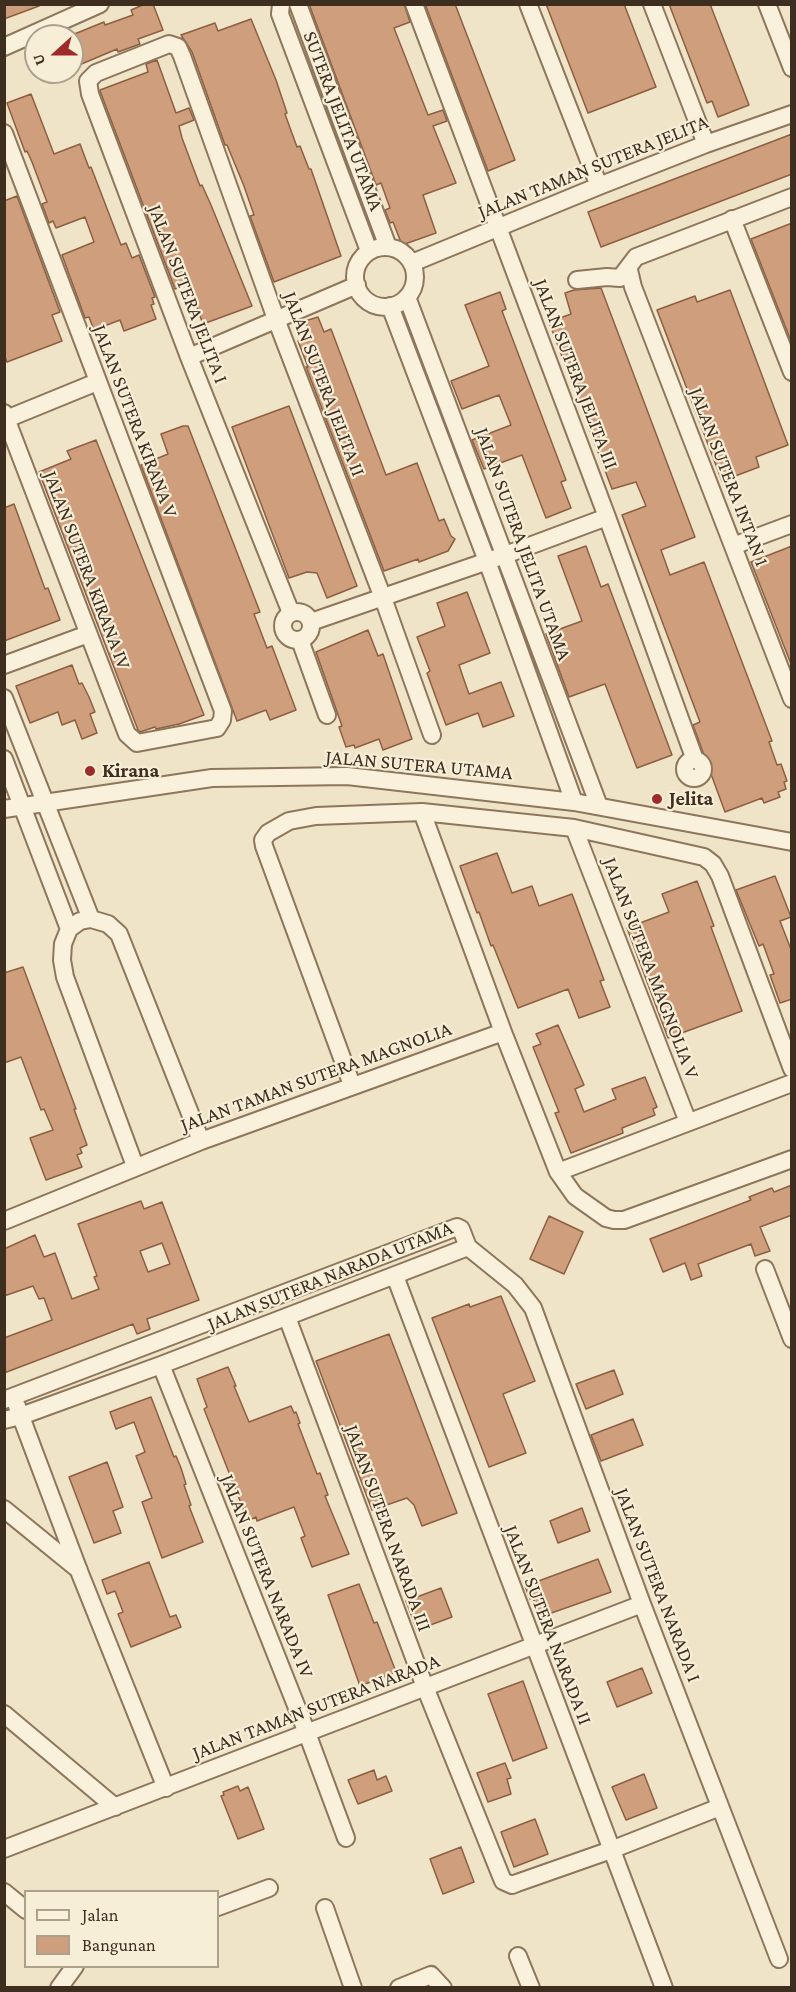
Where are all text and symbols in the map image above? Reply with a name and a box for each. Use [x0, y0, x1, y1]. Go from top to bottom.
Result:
north arrow [24, 24, 84, 84]
street label: SUTERA JELITA UTAMA [298, 28, 388, 214]
text: U [29, 52, 48, 68]
street label: JALAN TAMAN SUTERA JELITA [474, 110, 712, 224]
street label: JALAN SUTERA JELITA I [143, 201, 233, 387]
street label: JALAN SUTERA JELITA III [529, 276, 623, 472]
street label: JALAN SUTERA JELITA II [278, 288, 370, 480]
street label: JALAN SUTERA KIRANA V [87, 321, 183, 521]
street label: JALAN SUTERA INTAN 1 [684, 384, 774, 570]
street label: JALAN SUTERA JELITA UTAMA [470, 424, 576, 664]
street label: JALAN SUTERA KIRANA IV [38, 468, 136, 672]
street label: JALAN SUTERA UTAMA [324, 745, 514, 785]
place label: Kirana [102, 759, 159, 783]
marker: Kirana [83, 764, 97, 778]
place label: Jelita [669, 787, 713, 811]
marker: Jelita [650, 792, 664, 806]
street label: JALAN SUTERA MAGNOLIA V [598, 854, 704, 1082]
street label: JALAN TAMAN SUTERA MAGNOLIA [177, 1017, 455, 1137]
street label: JALAN SUTERA NARADA UTAMA [204, 1216, 456, 1336]
street label: JALAN SUTERA NARADA III [339, 1421, 437, 1635]
street label: JALAN SUTERA NARADA IV [215, 1471, 319, 1681]
street label: JALAN SUTERA NARADA I [610, 1485, 706, 1685]
street label: JALAN SUTERA NARADA II [499, 1522, 597, 1728]
street label: JALAN TAMAN SUTERA NARADA [189, 1649, 443, 1765]
legend [24, 1890, 219, 1968]
text: Jalan [82, 1905, 118, 1925]
text: Bangunan [82, 1935, 156, 1955]

